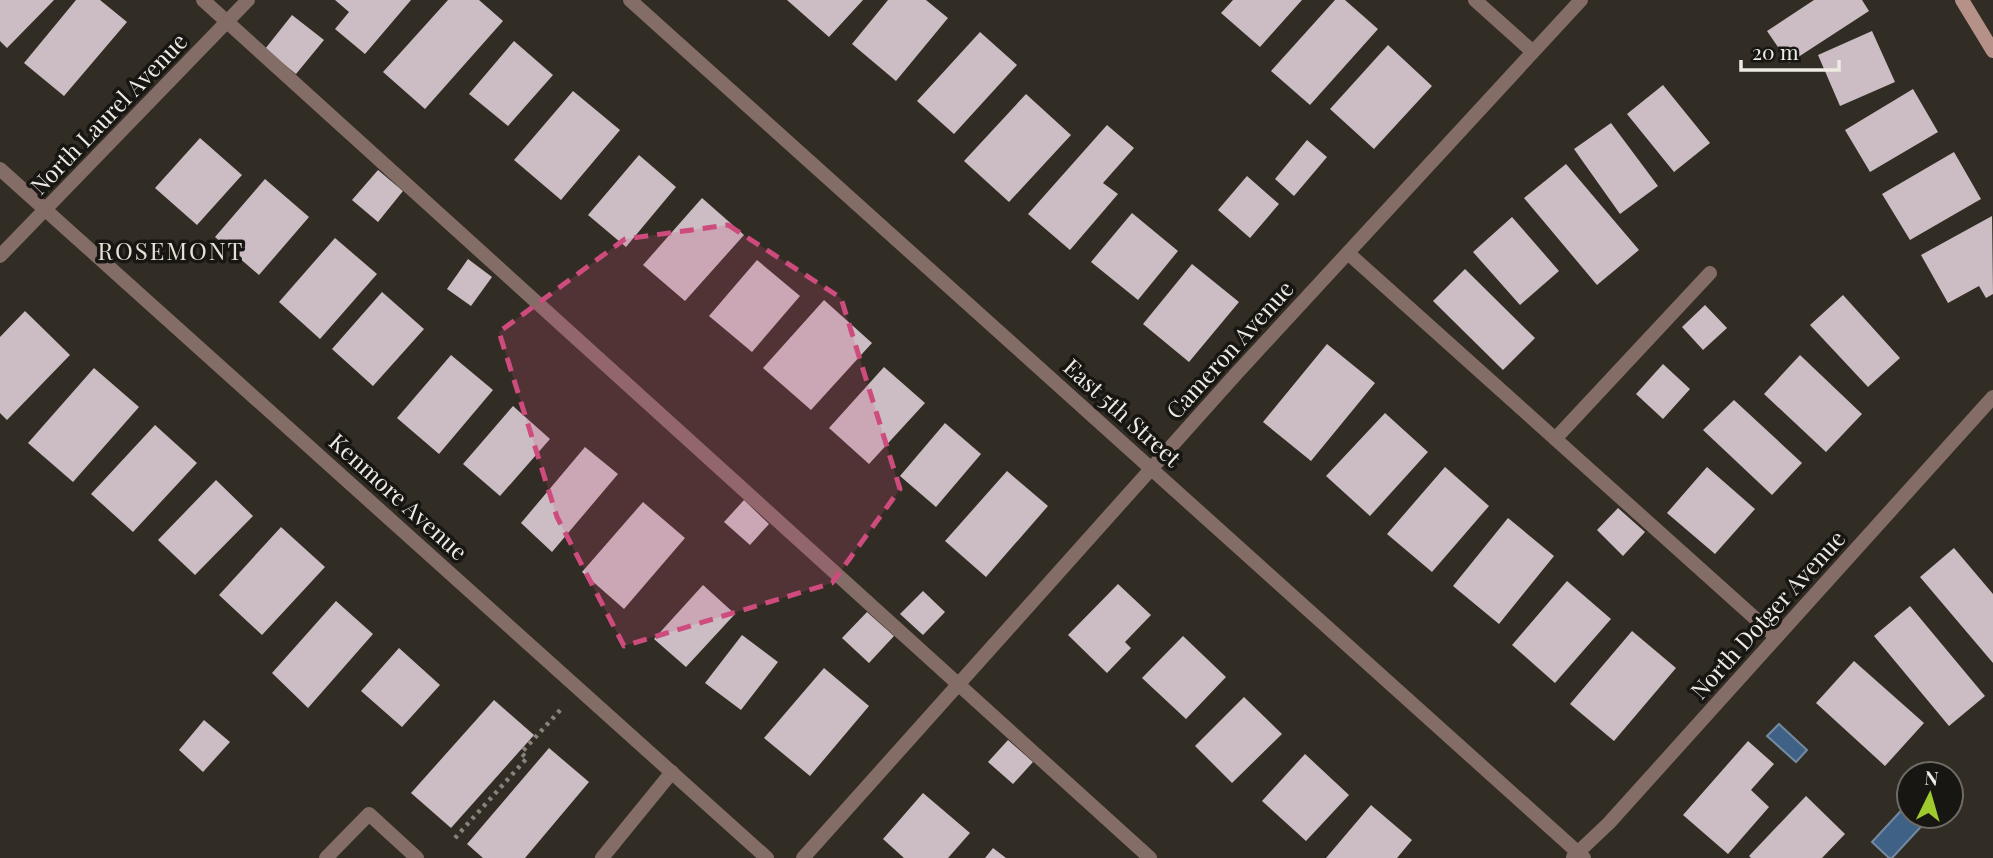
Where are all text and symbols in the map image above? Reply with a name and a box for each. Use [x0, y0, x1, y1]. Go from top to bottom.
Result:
street label: North Laurel Avenue [23, 26, 193, 200]
scale bar [1741, 28, 1839, 72]
text: 20 m [1752, 37, 1799, 65]
district label: ROSEMONT [97, 234, 245, 266]
street label: Cameron Avenue [1158, 273, 1300, 425]
street label: East 5th Street [1058, 351, 1189, 474]
street label: Kenmore Avenue [323, 426, 475, 566]
street label: North Dotger Avenue [1683, 523, 1851, 705]
north arrow [1895, 760, 1965, 830]
text: N [1924, 764, 1940, 791]

